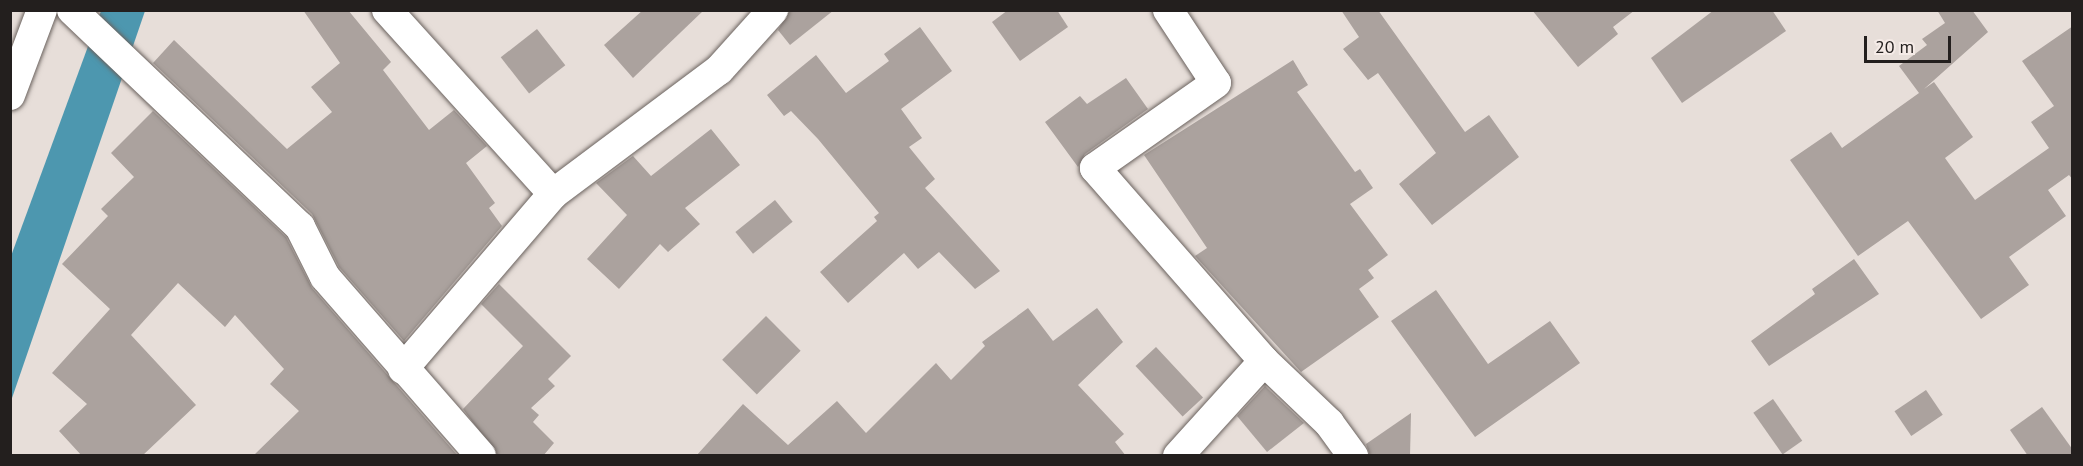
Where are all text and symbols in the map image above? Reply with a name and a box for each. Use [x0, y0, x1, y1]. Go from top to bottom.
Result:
scale bar [1867, 24, 1954, 62]
text: 20 m [1875, 35, 1914, 58]

